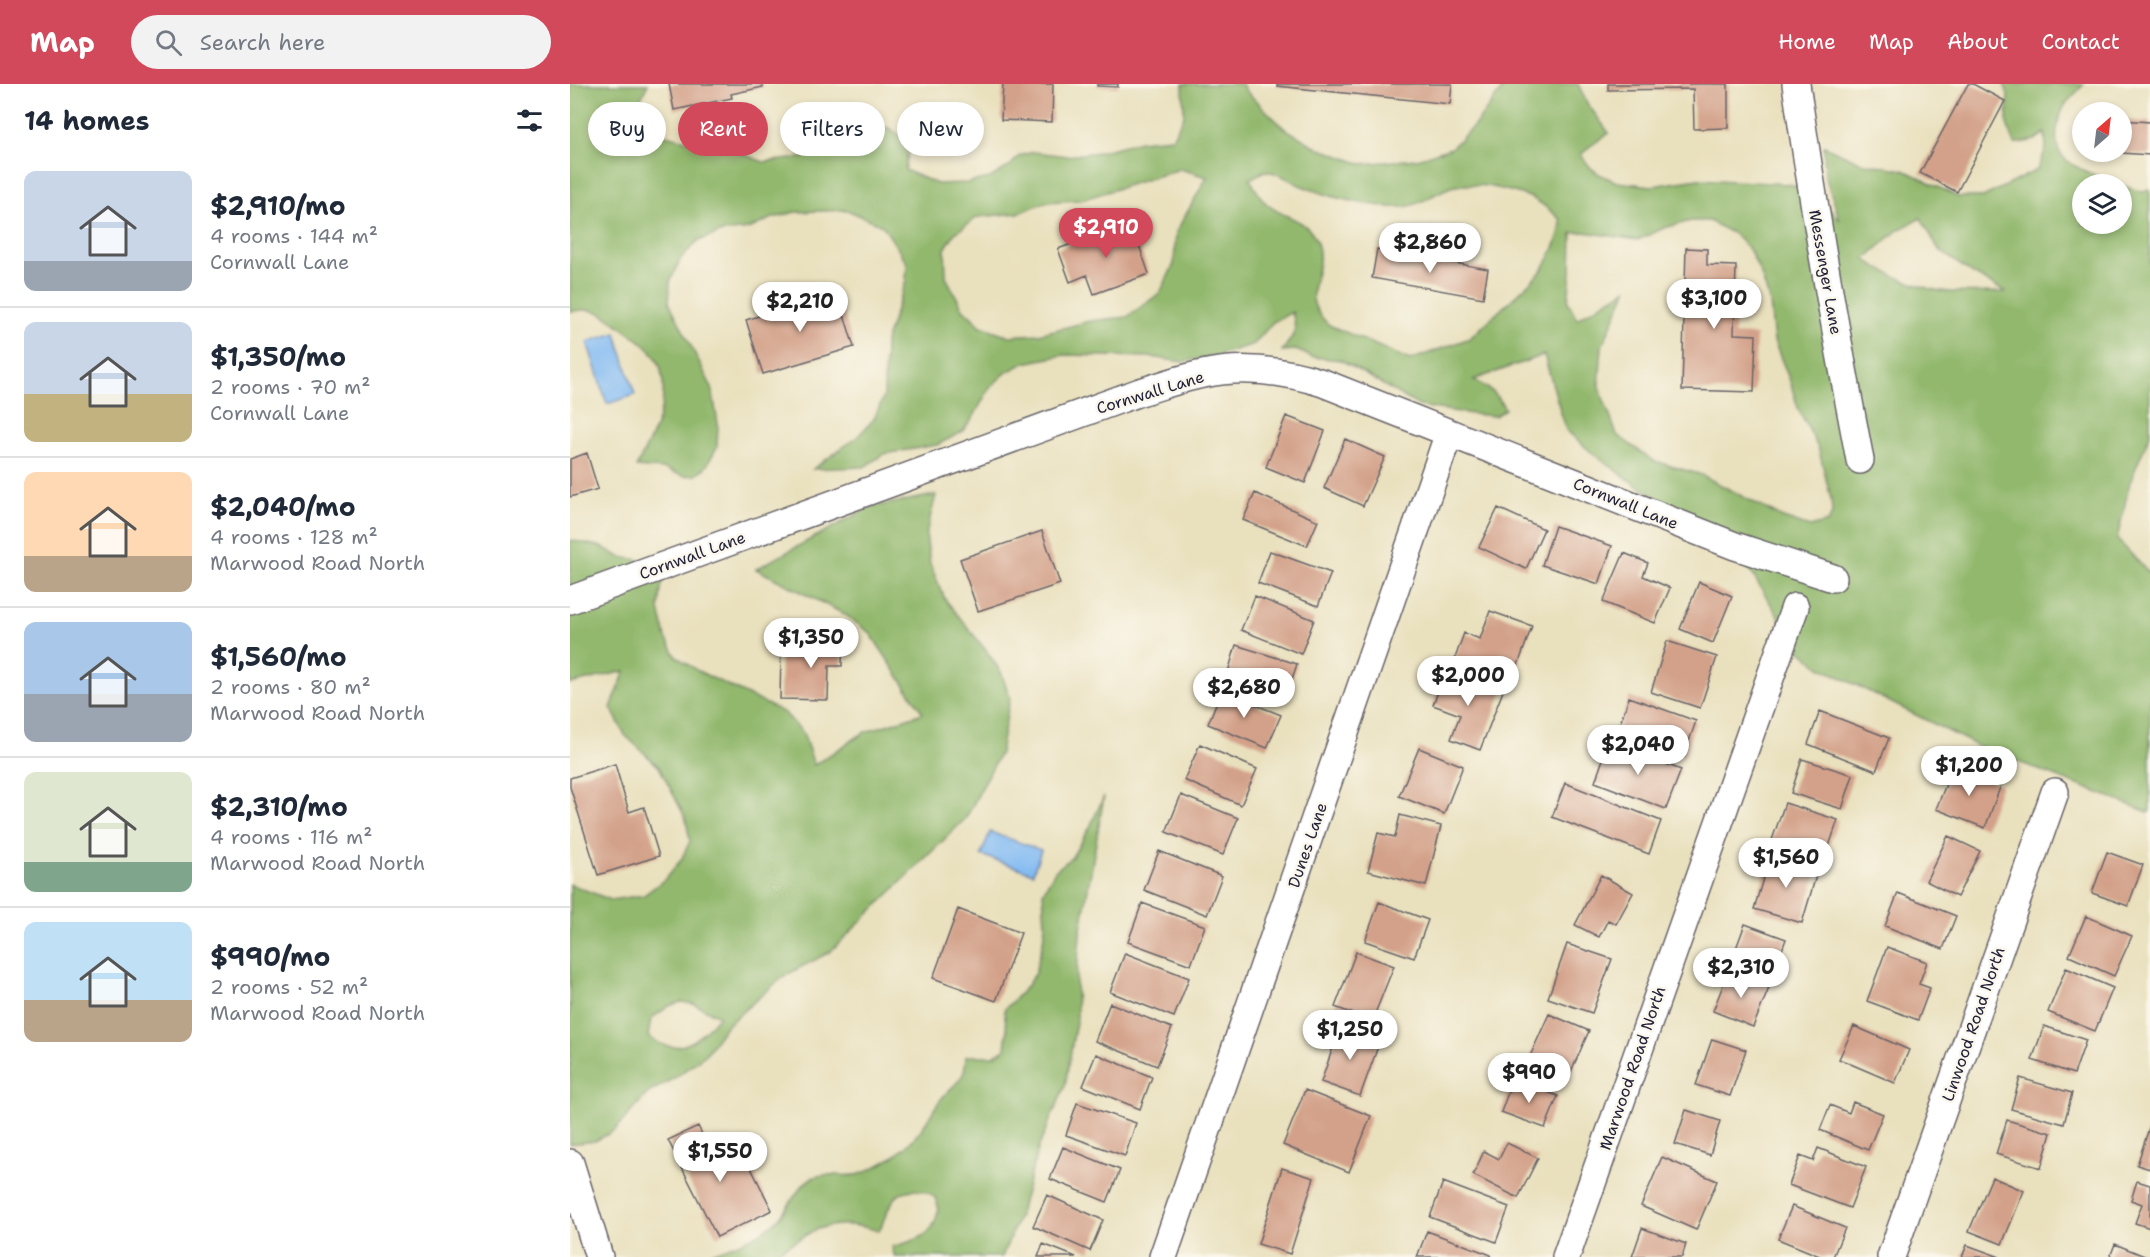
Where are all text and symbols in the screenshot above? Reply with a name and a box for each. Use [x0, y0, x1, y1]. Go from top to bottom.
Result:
search box [131, 15, 551, 69]
text: Map [30, 23, 95, 61]
icon: search [152, 26, 185, 59]
text: Search here [200, 28, 325, 57]
text: Home [1778, 28, 1836, 56]
text: Map [1869, 28, 1914, 56]
text: About [1947, 28, 2008, 56]
text: Contact [2041, 28, 2120, 56]
chip: Buy [588, 102, 666, 156]
chip: Rent [678, 102, 768, 156]
chip: Filters [780, 102, 885, 156]
chip: New [897, 102, 984, 156]
north arrow [2072, 102, 2132, 162]
map controls [2072, 102, 2132, 234]
text: 14 homes [24, 103, 150, 138]
icon: filters [513, 104, 546, 137]
button: layers [2072, 174, 2132, 234]
text: $2,910/mo [210, 188, 346, 223]
icon: home [72, 195, 144, 267]
pin: $2,910 [1057, 208, 1155, 259]
street label: Messenger Lane [1804, 208, 1847, 336]
text: $2,910 [1073, 214, 1139, 240]
text: 4 rooms · 144 m² [210, 223, 378, 249]
pin: $2,860 [1381, 223, 1479, 274]
text: $2,860 [1393, 229, 1467, 255]
text: Cornwall Lane [210, 249, 349, 275]
pin: $3,100 [1665, 279, 1763, 330]
pin: $2,210 [751, 282, 849, 333]
text: $3,100 [1681, 285, 1748, 311]
text: $2,210 [766, 288, 834, 314]
text: $1,350/mo [210, 339, 346, 374]
icon: home [72, 346, 144, 418]
street label: Cornwall Lane [1094, 366, 1207, 419]
text: 2 rooms · 70 m² [210, 374, 371, 400]
text: Cornwall Lane [210, 400, 349, 426]
street label: Cornwall Lane [1570, 473, 1681, 534]
text: $2,040/mo [210, 489, 356, 524]
icon: home [72, 496, 144, 568]
text: 4 rooms · 128 m² [210, 524, 378, 550]
street label: Cornwall Lane [636, 527, 748, 584]
text: Marwood Road North [210, 550, 425, 576]
pin: $1,350 [762, 618, 860, 669]
text: $1,350 [778, 624, 844, 650]
text: $1,560/mo [210, 639, 347, 674]
icon: home [72, 646, 144, 718]
pin: $2,000 [1419, 656, 1517, 707]
text: $2,000 [1431, 662, 1505, 688]
pin: $2,680 [1195, 668, 1293, 719]
text: 2 rooms · 80 m² [210, 674, 371, 700]
text: $2,680 [1207, 674, 1281, 700]
text: Marwood Road North [210, 700, 425, 726]
pin: $2,040 [1589, 725, 1687, 776]
text: $2,040 [1601, 731, 1675, 757]
pin: $1,200 [1920, 746, 2018, 797]
text: $1,200 [1935, 752, 2003, 778]
text: $2,310/mo [210, 789, 348, 824]
icon: home [72, 796, 144, 868]
street label: Dunes Lane [1283, 800, 1332, 891]
text: 4 rooms · 116 m² [210, 824, 372, 850]
pin: $1,560 [1737, 838, 1835, 889]
text: $1,560 [1752, 844, 1820, 870]
text: Marwood Road North [210, 850, 425, 876]
text: $990/mo [210, 939, 331, 974]
street label: Linwood Road North [1937, 944, 2010, 1104]
icon: home [72, 946, 144, 1018]
pin: $2,310 [1692, 948, 1790, 999]
text: $2,310 [1707, 954, 1775, 980]
text: 2 rooms · 52 m² [210, 974, 368, 1000]
street label: Marwood Road North [1595, 983, 1670, 1153]
text: Marwood Road North [210, 1000, 425, 1026]
pin: $1,250 [1301, 1010, 1399, 1061]
text: $1,250 [1317, 1016, 1383, 1042]
pin: $990 [1493, 1053, 1565, 1104]
text: $990 [1502, 1059, 1556, 1085]
pin: $1,550 [671, 1132, 769, 1183]
text: $1,550 [687, 1138, 753, 1164]

